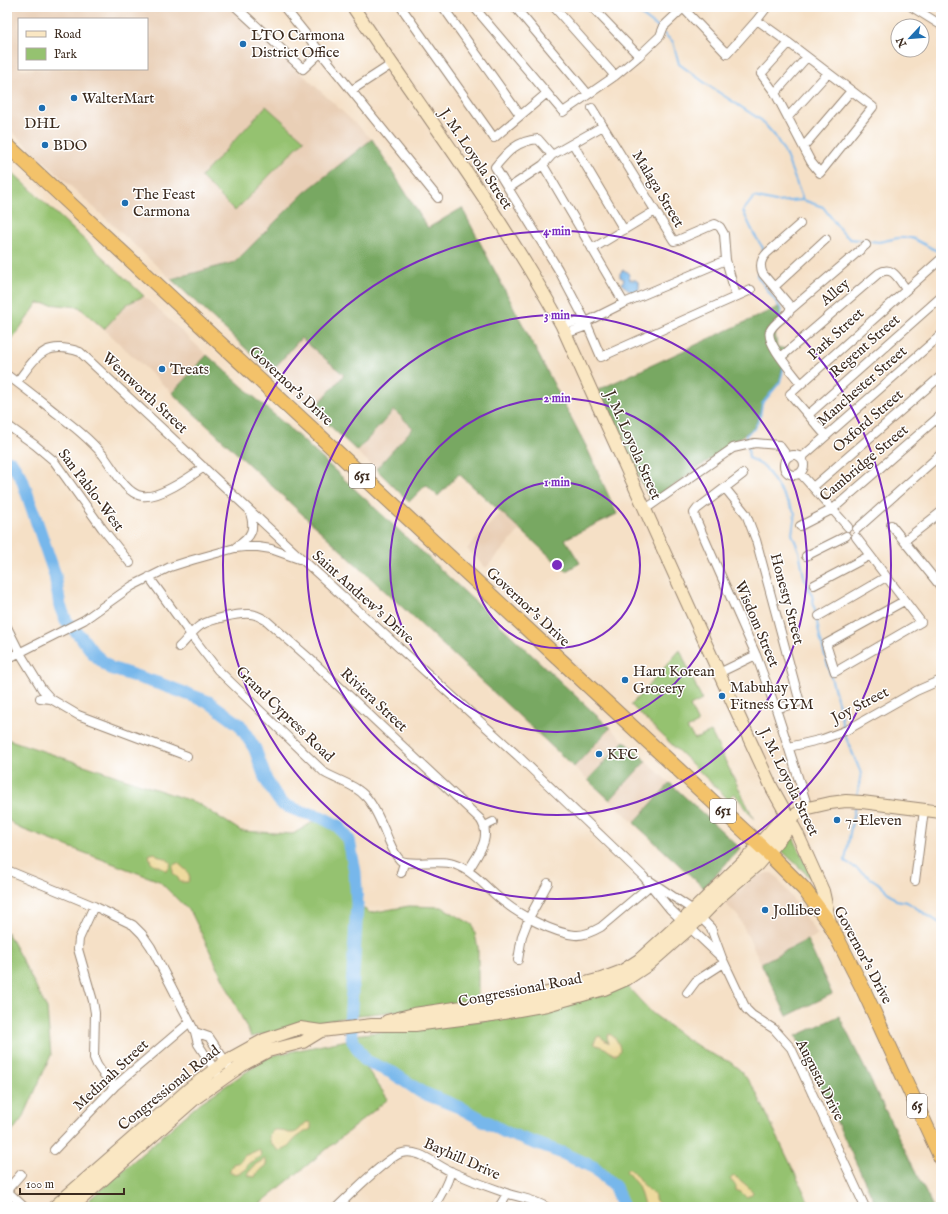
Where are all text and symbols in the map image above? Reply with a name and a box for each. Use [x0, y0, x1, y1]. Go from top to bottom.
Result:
legend [18, 18, 148, 70]
north arrow [890, 18, 930, 58]
place label: LTO Carmona District Office [251, 26, 345, 62]
text: Road [54, 27, 82, 42]
text: N [893, 34, 911, 50]
marker: LTO Carmona District Office [238, 39, 248, 49]
text: Park [54, 47, 77, 62]
place label: WalterMart [82, 89, 155, 108]
marker: WalterMart [69, 93, 79, 103]
marker: DHL [37, 103, 47, 113]
street label: J. M. Loyola Street [434, 103, 517, 213]
place label: DHL [24, 114, 60, 133]
place label: BDO [53, 136, 87, 155]
marker: BDO [40, 140, 50, 150]
street label: Malaga Street [628, 147, 688, 231]
place label: The Feast Carmona [133, 185, 195, 221]
marker: The Feast Carmona [120, 198, 130, 208]
text: 4 min [543, 224, 571, 239]
street label: Alley [816, 274, 854, 310]
street label: Park Street [804, 304, 868, 364]
text: 3 min [544, 308, 571, 323]
street label: Regent Street [826, 310, 904, 382]
street label: Governor's Drive [245, 342, 337, 430]
street label: Manchester Street [813, 342, 911, 430]
street label: Wentworth Street [98, 348, 192, 438]
place label: Treats [170, 360, 209, 379]
marker: Treats [157, 364, 167, 374]
street label: Oxford Street [829, 385, 907, 457]
street label: J. M. Loyola Street [600, 386, 666, 503]
text: 2 min [543, 391, 571, 406]
street label: Cambridge Street [816, 420, 912, 506]
street label: San Pablo-West [54, 445, 128, 535]
road number: 651 [349, 464, 375, 488]
text: 1 min [544, 475, 571, 490]
street label: Saint Andrew's Drive [308, 546, 418, 648]
street label: Honesty Street [766, 551, 808, 647]
centre of rings [550, 558, 564, 572]
street label: Governor's Drive [482, 563, 574, 651]
street label: Wisdom Street [730, 578, 784, 670]
street label: Grand Cypress Road [232, 662, 339, 766]
place label: Haru Korean Grocery [633, 662, 715, 698]
street label: Riviera Street [336, 664, 412, 736]
marker: Haru Korean Grocery [620, 675, 630, 685]
place label: Mabuhay Fitness GYM [730, 678, 814, 714]
street label: Joy Street [826, 683, 892, 728]
marker: Mabuhay Fitness GYM [717, 691, 727, 701]
street label: J. M. Loyola Street [754, 723, 823, 839]
place label: KFC [607, 745, 638, 764]
marker: KFC [594, 749, 604, 759]
road number: 651 [710, 799, 736, 823]
place label: 7-Eleven [845, 811, 902, 830]
marker: 7-Eleven [832, 815, 842, 825]
place label: Jollibee [771, 901, 821, 920]
street label: Governor's Drive [829, 903, 897, 1007]
marker: Jollibee [760, 905, 770, 915]
street label: Congressional Road [457, 969, 584, 1011]
street label: Medinah Street [69, 1035, 153, 1115]
street label: Augusta Drive [791, 1035, 849, 1124]
street label: Congressional Road [114, 1040, 225, 1135]
road number: 65 [907, 1094, 927, 1118]
street label: Bayhill Drive [421, 1134, 503, 1184]
scale bar [20, 1170, 124, 1196]
text: 100 m [26, 1177, 54, 1192]

